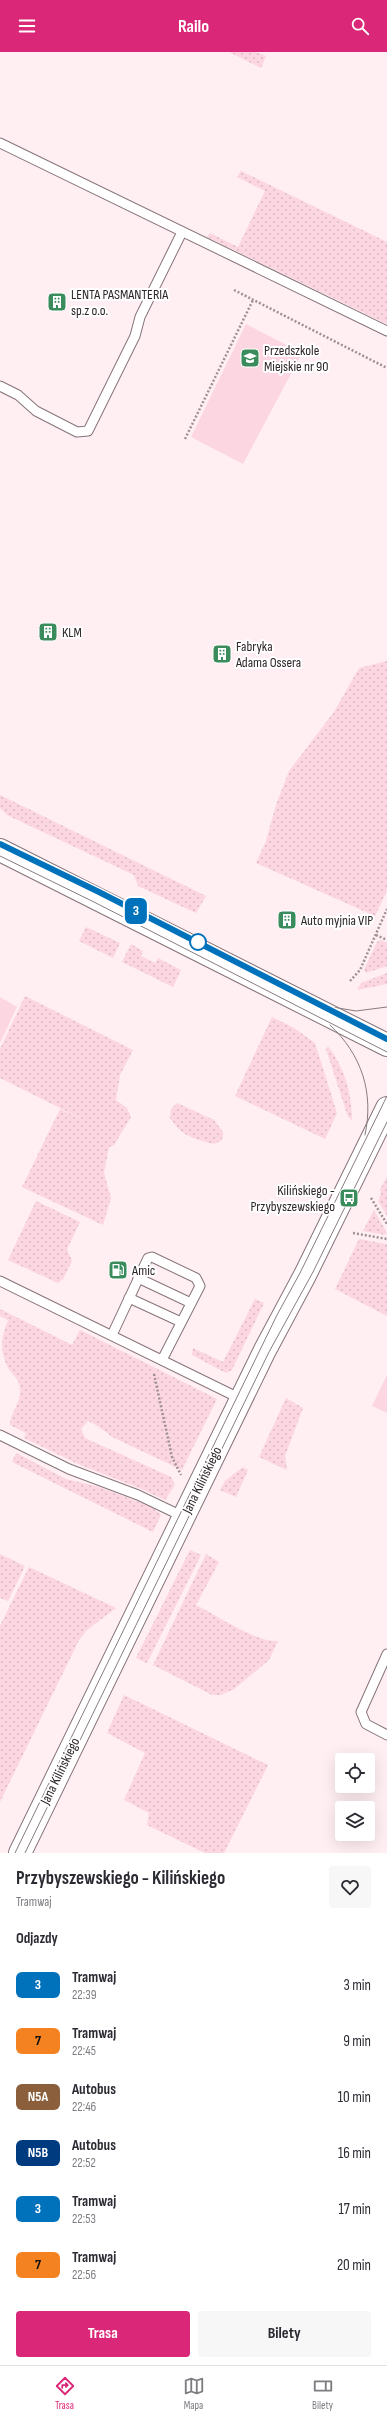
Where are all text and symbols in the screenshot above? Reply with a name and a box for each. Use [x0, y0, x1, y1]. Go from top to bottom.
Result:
icon: menu [16, 15, 38, 37]
icon: search [349, 15, 371, 37]
text: Railo [178, 16, 209, 37]
place label: LENTA PASMANTERIA sp.z o.o. [71, 286, 169, 319]
building icon: LENTA PASMANTERIA sp.z o.o. [46, 291, 68, 313]
place label: Przedszkole Miejskie nr 90 [264, 342, 329, 375]
school or university icon: Przedszkole Miejskie nr 90 [239, 347, 261, 369]
building icon: KLM [37, 621, 59, 643]
place label: KLM [62, 624, 82, 641]
place label: Fabryka Adama Ossera [235, 638, 301, 671]
building icon: Fabryka Adama Ossera [211, 643, 233, 665]
line badge: 3 [123, 898, 149, 924]
text: 3 [133, 902, 139, 919]
building icon: Auto myjnia VIP [276, 909, 298, 931]
place label: Auto myjnia VIP [300, 912, 373, 929]
unlabelled marker [189, 933, 207, 951]
place label: Kilińskiego - Przybyszewskiego [250, 1182, 335, 1215]
bus stop icon: Kilińskiego - Przybyszewskiego [338, 1187, 360, 1209]
fuel station icon: Amic [107, 1259, 129, 1281]
place label: Amic [131, 1262, 155, 1279]
street label: Jana Kilińskiego [178, 1444, 226, 1517]
street label: Jana Kilińskiego [36, 1735, 84, 1808]
map controls [335, 1753, 375, 1841]
button: locate [335, 1753, 375, 1793]
button: layers [335, 1801, 375, 1841]
button: heart [329, 1866, 371, 1908]
text: Przybyszewskiego - Kilińskiego [16, 1867, 225, 1890]
text: Tramwaj [16, 1894, 52, 1910]
text: Odjazdy [16, 1929, 58, 1948]
text: Tramwaj [72, 1968, 116, 1987]
text: 3 [35, 1976, 41, 1993]
text: 3 min [343, 1976, 371, 1995]
text: 22:39 [72, 1987, 96, 2003]
text: Tramwaj [72, 2024, 116, 2043]
text: 7 [35, 2032, 41, 2049]
text: 9 min [343, 2032, 371, 2051]
text: 22:45 [72, 2043, 96, 2059]
text: Autobus [72, 2080, 116, 2099]
text: N5A [28, 2088, 48, 2105]
text: 10 min [338, 2088, 371, 2107]
text: 22:46 [72, 2099, 96, 2115]
text: Autobus [72, 2136, 116, 2155]
text: N5B [28, 2144, 48, 2161]
text: 16 min [338, 2144, 371, 2163]
text: 22:52 [72, 2155, 96, 2171]
text: Tramwaj [72, 2192, 116, 2211]
text: 3 [35, 2200, 41, 2217]
text: 17 min [339, 2200, 371, 2219]
text: 22:53 [72, 2211, 96, 2227]
text: Tramwaj [72, 2248, 116, 2267]
text: 7 [35, 2256, 41, 2273]
text: 20 min [337, 2256, 371, 2275]
text: 22:56 [72, 2267, 96, 2283]
button: Trasa [16, 2311, 190, 2357]
button: Bilety [198, 2311, 371, 2357]
tab: Trasa [54, 2375, 76, 2412]
tab: Mapa [183, 2375, 205, 2412]
tab: Bilety [312, 2375, 334, 2412]

